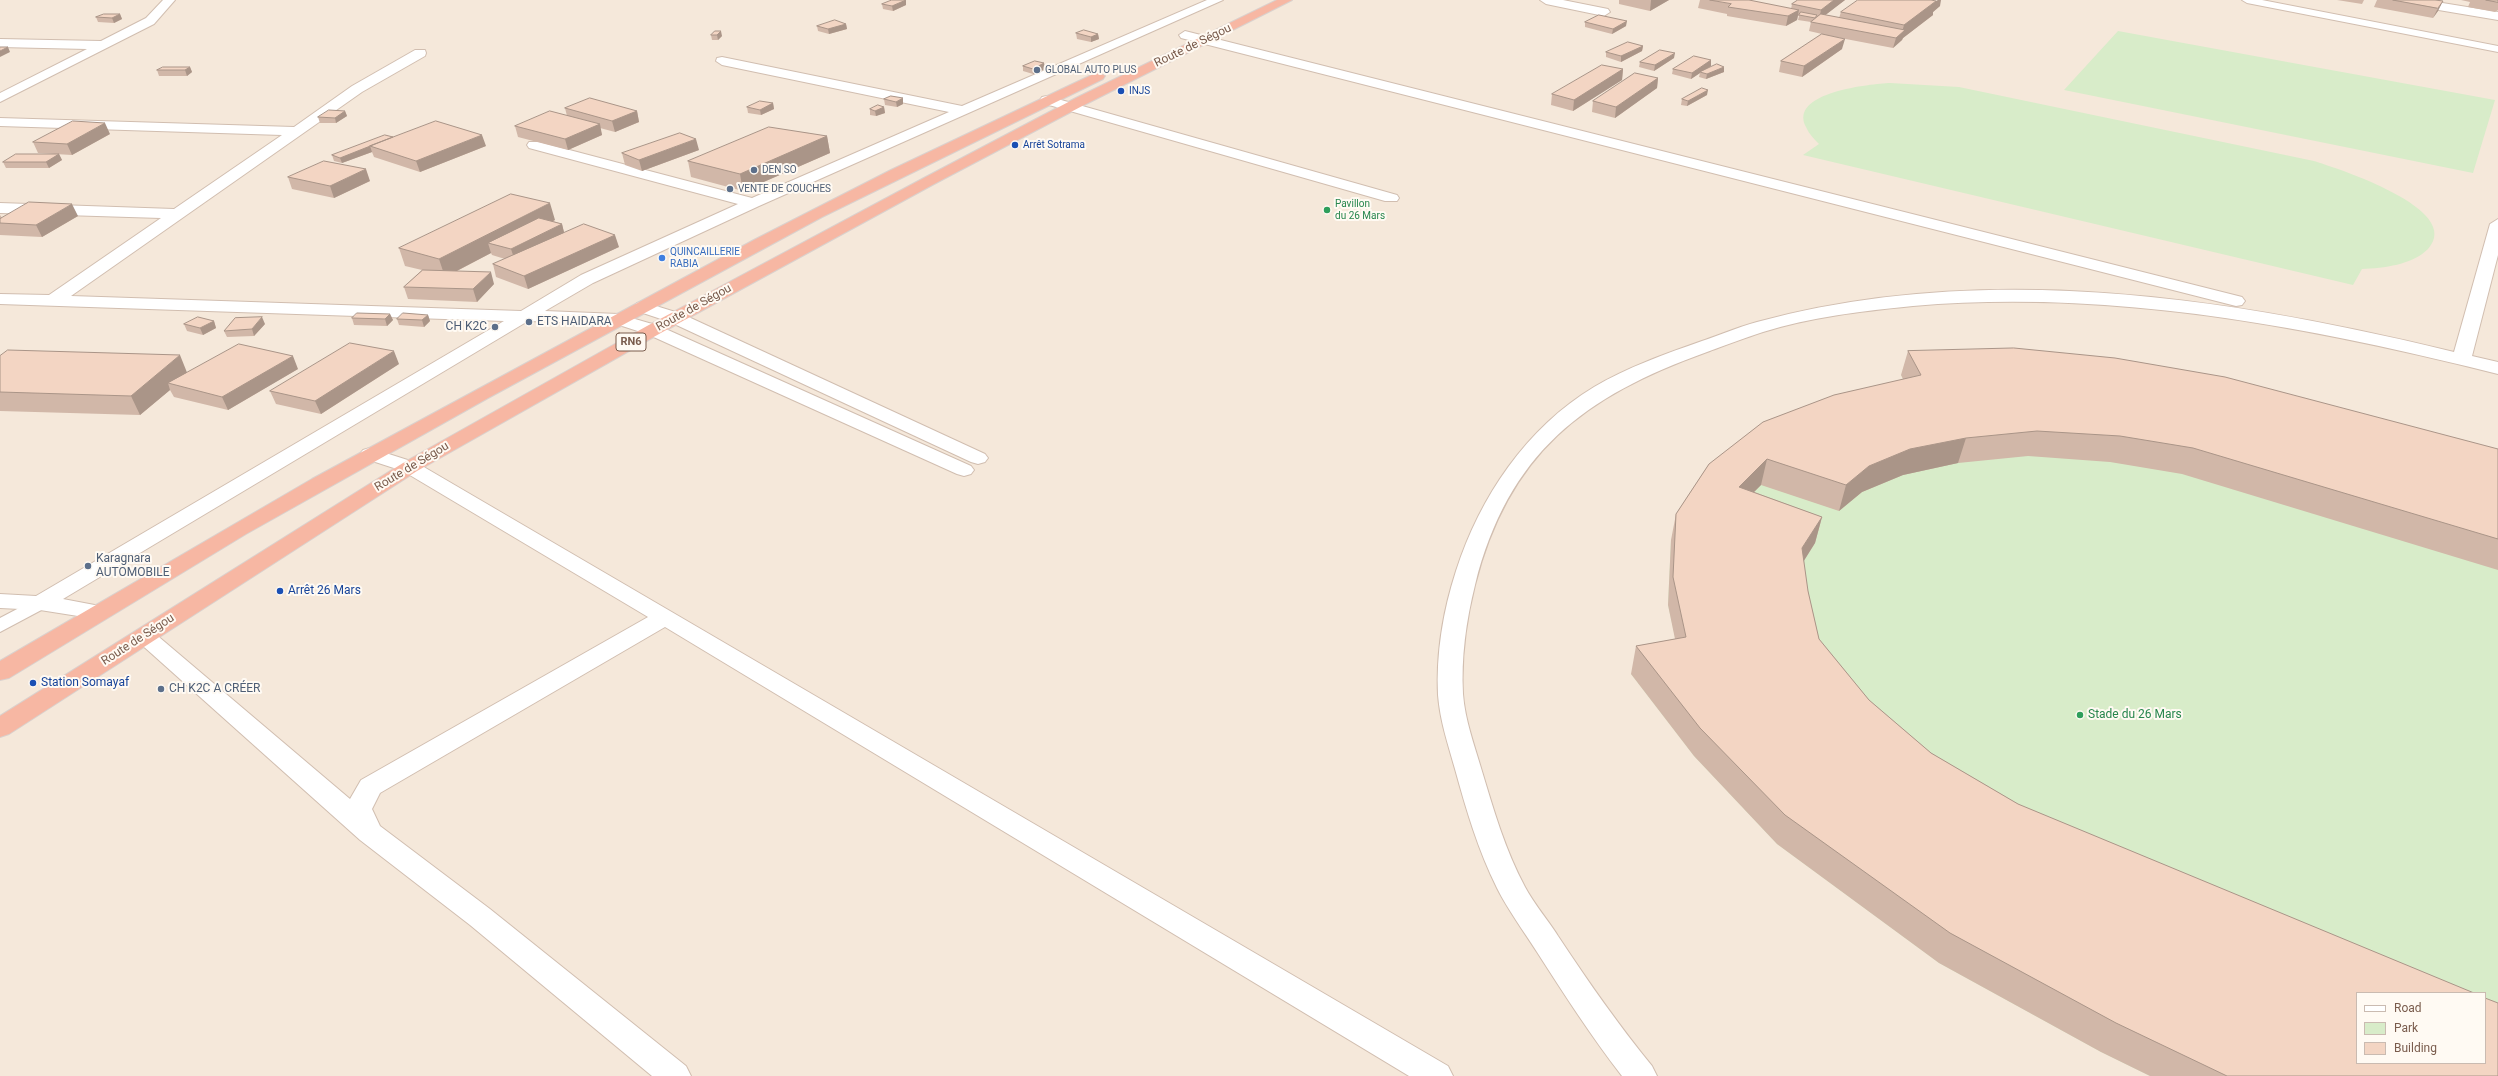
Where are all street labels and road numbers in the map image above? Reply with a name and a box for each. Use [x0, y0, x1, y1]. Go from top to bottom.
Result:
street label: Route de Ségou [1152, 21, 1234, 71]
street label: Route de Ségou [654, 281, 734, 335]
road number: RN6 [616, 333, 646, 351]
street label: Route de Ségou [372, 439, 452, 495]
street label: Route de Ségou [99, 611, 177, 669]

